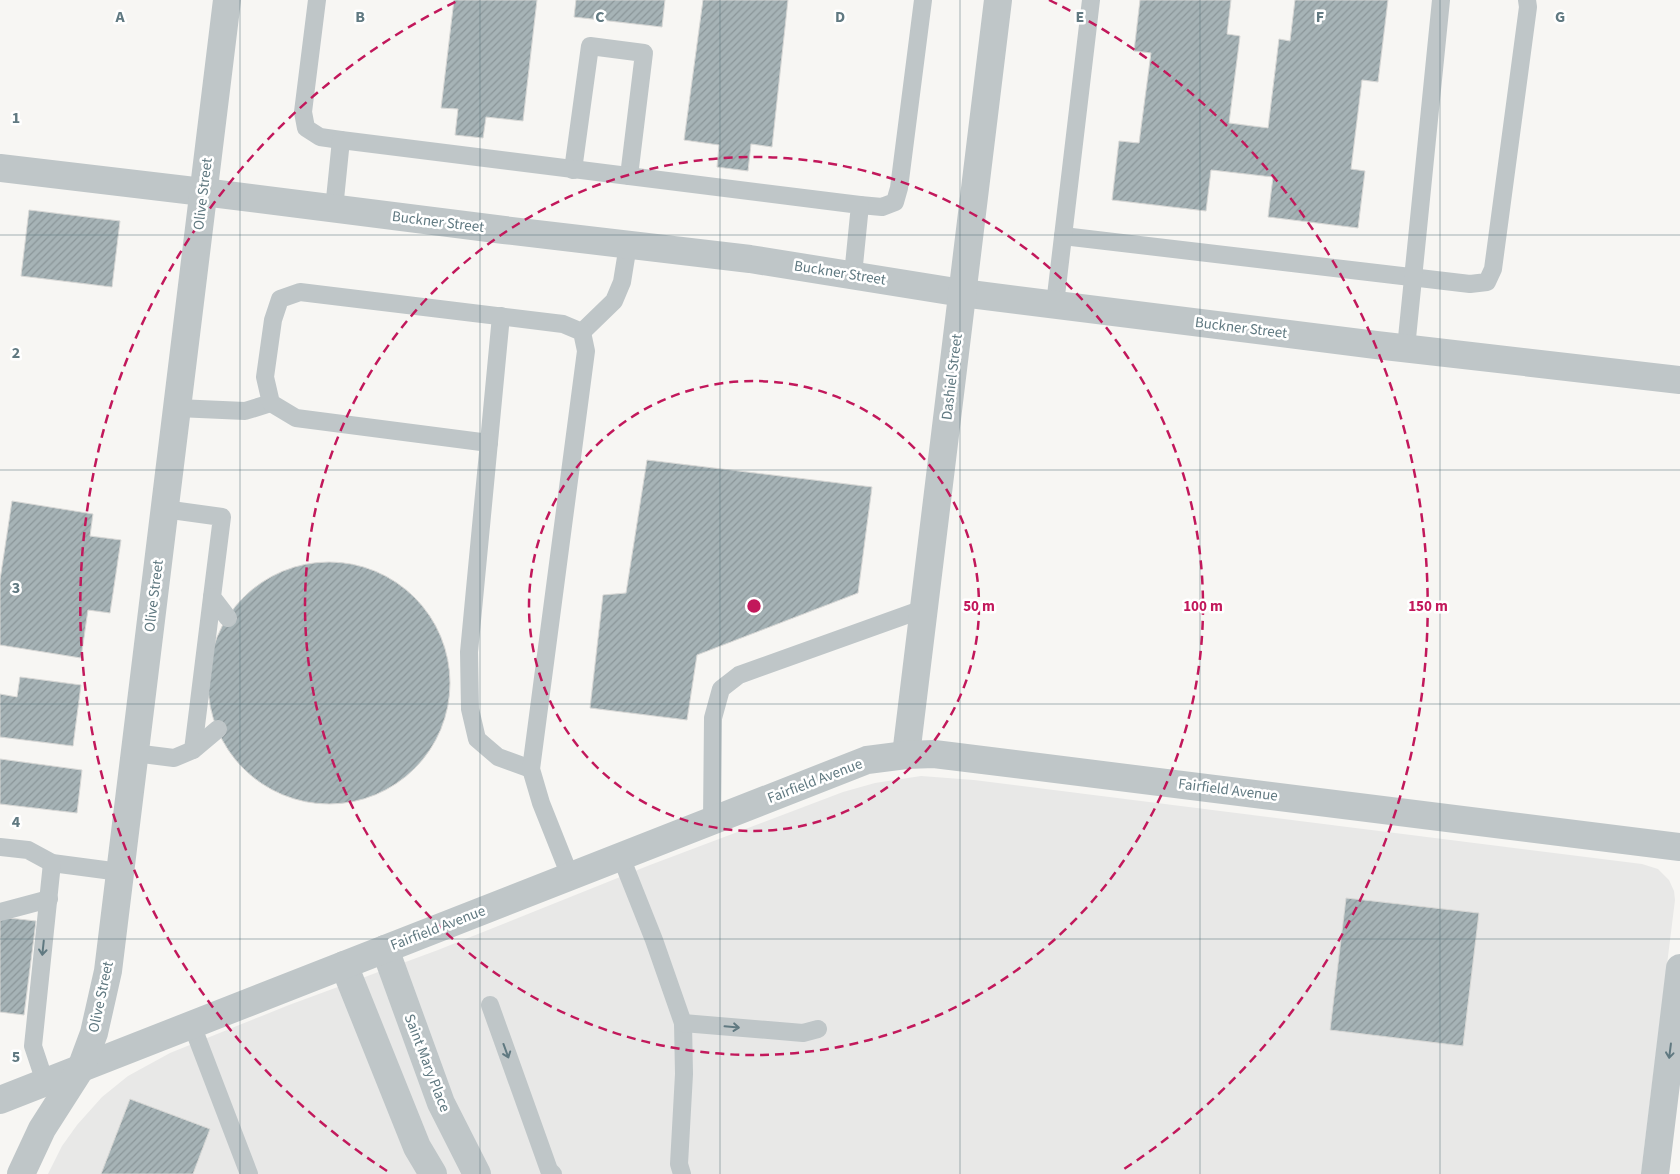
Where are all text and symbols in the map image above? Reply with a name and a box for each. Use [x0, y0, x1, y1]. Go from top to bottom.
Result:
text: A [114, 6, 125, 28]
text: B [355, 6, 365, 28]
text: C [595, 6, 605, 28]
text: D [835, 6, 845, 28]
text: E [1076, 6, 1084, 28]
text: F [1316, 6, 1324, 28]
text: G [1555, 6, 1565, 28]
text: 1 [12, 107, 20, 129]
street label: Olive Street [188, 157, 218, 231]
street label: Buckner Street [391, 206, 485, 238]
street label: Buckner Street [793, 255, 887, 291]
street label: Buckner Street [1194, 312, 1288, 344]
street label: Dashiel Street [936, 333, 968, 421]
text: 2 [12, 342, 20, 364]
street label: Olive Street [139, 559, 169, 633]
text: 3 [12, 577, 20, 599]
text: 50 m [963, 596, 995, 617]
text: 100 m [1183, 596, 1223, 617]
text: 150 m [1408, 596, 1448, 617]
centre of rings [745, 597, 763, 615]
street label: Fairfield Avenue [764, 753, 866, 809]
street label: Fairfield Avenue [1177, 773, 1279, 807]
text: 4 [12, 811, 21, 833]
street label: Fairfield Avenue [387, 900, 489, 956]
one-way arrow [38, 939, 48, 955]
street label: Olive Street [83, 959, 119, 1035]
street label: Saint Mary Place [399, 1011, 455, 1115]
one-way arrow [723, 1023, 739, 1032]
one-way arrow [502, 1043, 511, 1058]
one-way arrow [1665, 1043, 1675, 1059]
text: 5 [12, 1046, 20, 1068]

